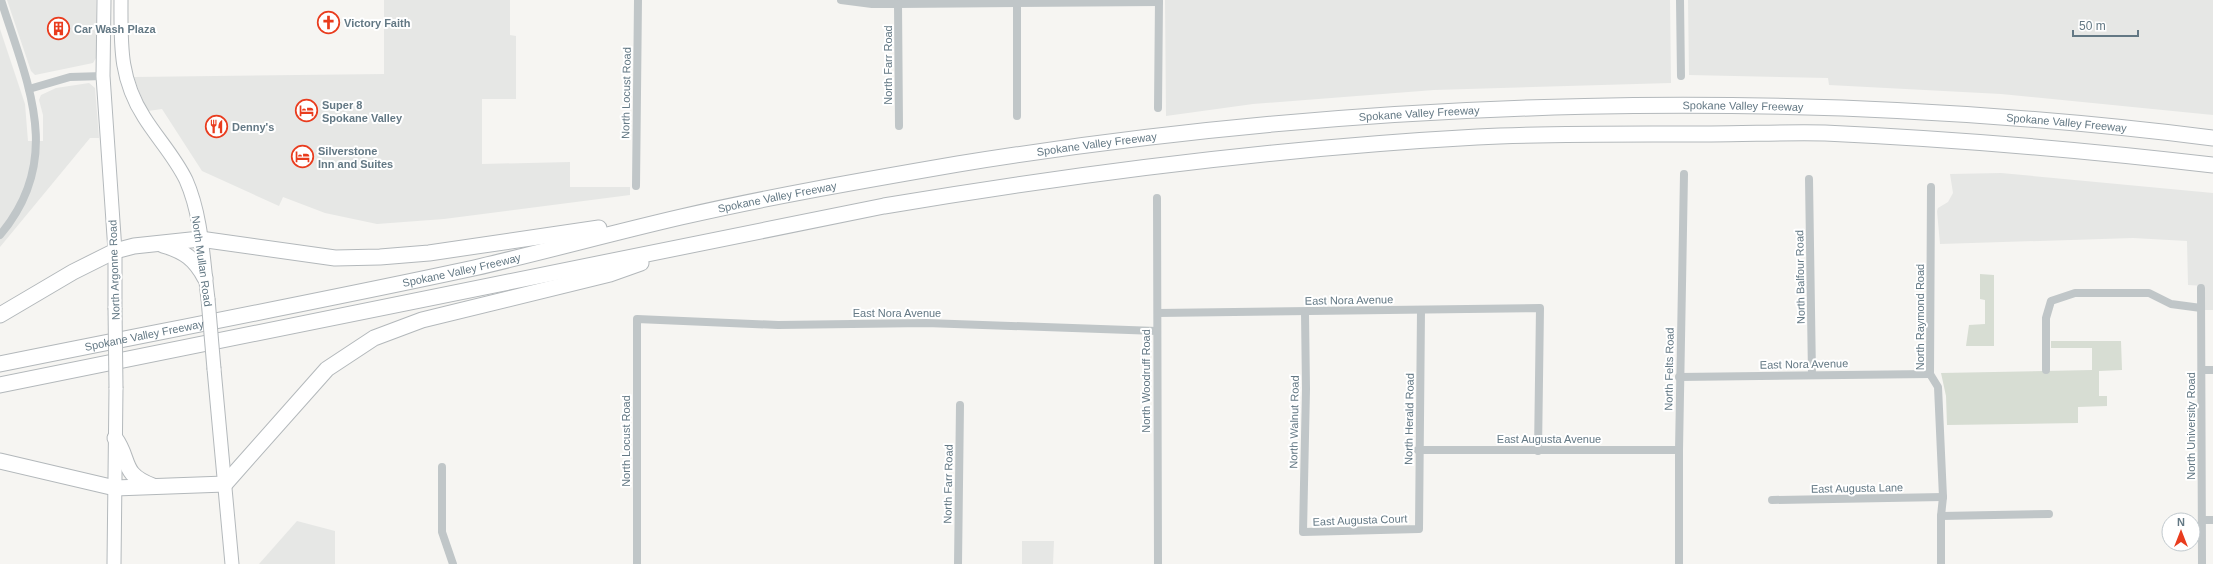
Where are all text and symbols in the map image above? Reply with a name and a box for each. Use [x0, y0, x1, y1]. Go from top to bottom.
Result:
church icon: Victory Faith [316, 10, 342, 36]
scale bar [2073, 12, 2138, 38]
building icon: Car Wash Plaza [46, 16, 72, 42]
place label: Victory Faith [344, 17, 411, 29]
text: 50 m [2079, 19, 2106, 33]
place label: Car Wash Plaza [74, 23, 156, 35]
street label: North Farr Road [882, 25, 894, 105]
street label: North Locust Road [619, 47, 633, 139]
hotel icon: Super 8 Spokane Valley [294, 98, 320, 124]
place label: Super 8 Spokane Valley [322, 99, 403, 124]
street label: Spokane Valley Freeway [1682, 99, 1804, 113]
street label: Spokane Valley Freeway [1358, 104, 1480, 123]
street label: Spokane Valley Freeway [2006, 111, 2128, 134]
restaurant icon: Denny's [203, 114, 229, 140]
place label: Denny's [232, 121, 274, 133]
street label: Spokane Valley Freeway [1036, 130, 1158, 158]
hotel icon: Silverstone Inn and Suites [289, 144, 315, 170]
place label: Silverstone Inn and Suites [318, 145, 393, 170]
street label: Spokane Valley Freeway [717, 179, 838, 215]
street label: North Mullan Road [190, 215, 214, 307]
street label: North Argonne Road [106, 220, 122, 320]
street label: North Balfour Road [1793, 230, 1807, 324]
street label: Spokane Valley Freeway [401, 251, 522, 289]
street label: North Raymond Road [1914, 264, 1926, 370]
street label: East Nora Avenue [1305, 293, 1393, 307]
street label: East Nora Avenue [853, 307, 941, 319]
street label: Spokane Valley Freeway [84, 317, 205, 353]
street label: North Felts Road [1662, 327, 1676, 411]
street label: North Woodruff Road [1140, 329, 1152, 433]
street label: East Nora Avenue [1760, 357, 1848, 371]
street label: North University Road [2185, 372, 2197, 480]
street label: North Herald Road [1402, 373, 1416, 465]
street label: North Walnut Road [1287, 375, 1301, 469]
street label: North Locust Road [620, 395, 632, 487]
street label: East Augusta Avenue [1497, 433, 1601, 445]
street label: North Farr Road [941, 444, 955, 524]
street label: East Augusta Lane [1811, 481, 1903, 495]
street label: East Augusta Court [1312, 512, 1408, 528]
north arrow [2161, 512, 2201, 552]
text: N [2177, 516, 2185, 528]

